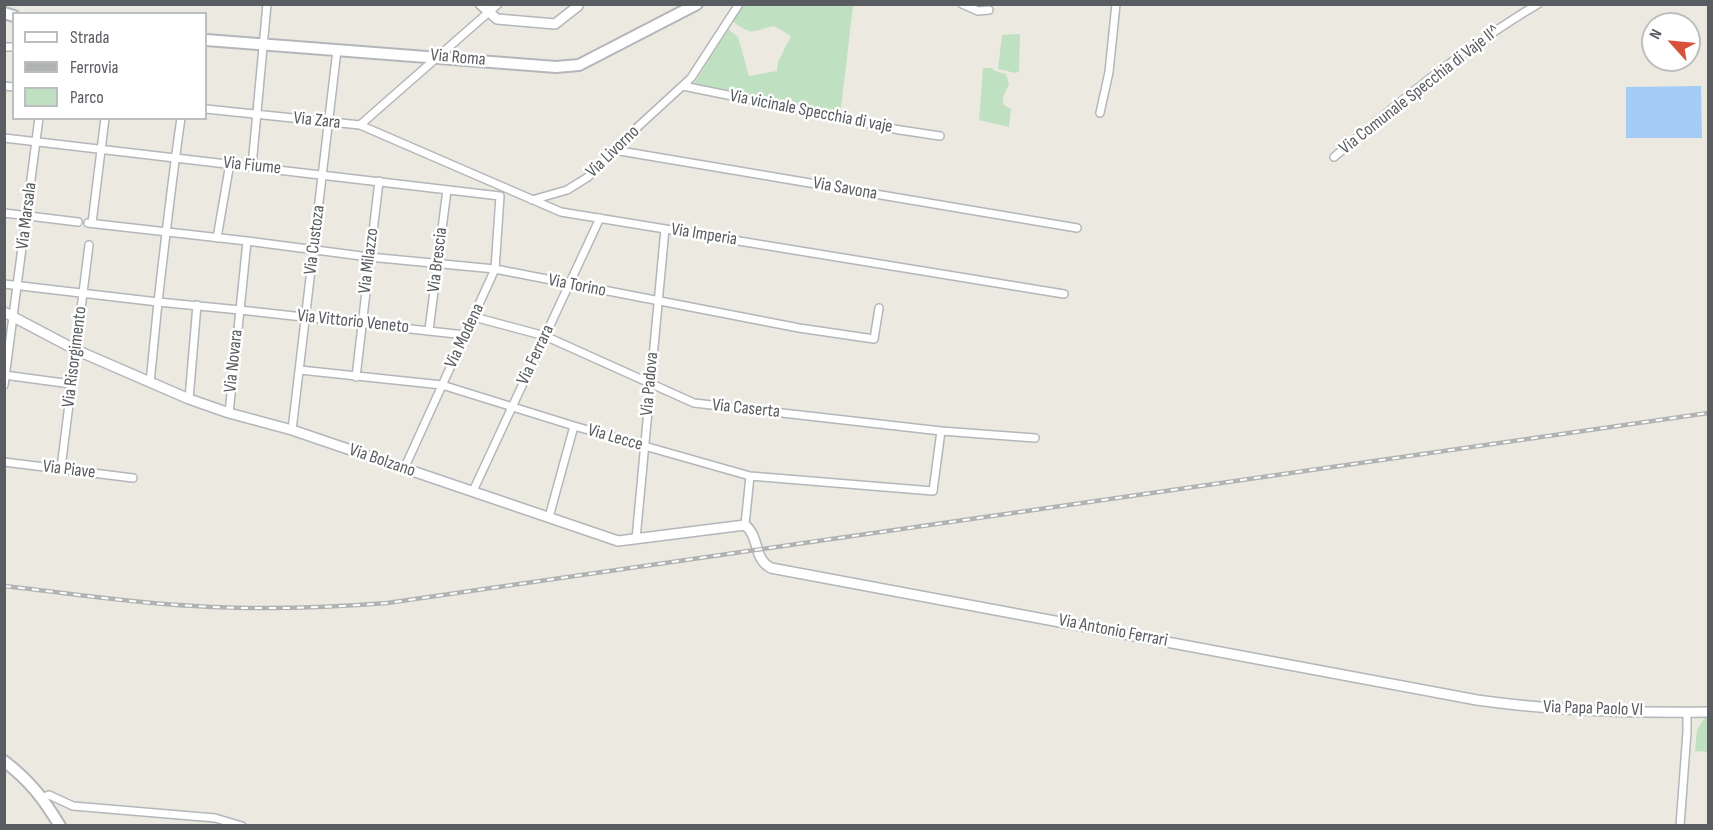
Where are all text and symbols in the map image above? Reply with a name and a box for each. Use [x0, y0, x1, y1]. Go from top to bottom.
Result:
legend [12, 12, 207, 120]
north arrow [1641, 12, 1701, 72]
street label: Via Comunale Specchia di Vaje II^ [1335, 21, 1505, 159]
text: N [1646, 26, 1667, 43]
text: Strada [70, 27, 109, 48]
street label: Via Roma [430, 45, 486, 71]
text: Ferrovia [70, 57, 118, 78]
street label: Via vicinale Specchia di vaje [728, 86, 894, 138]
text: Parco [70, 87, 104, 108]
street label: Via Zara [292, 108, 342, 134]
street label: Via Livorno [582, 121, 644, 183]
street label: Via Fiume [222, 152, 282, 180]
street label: Via Savona [811, 173, 879, 205]
street label: Via Marsala [12, 181, 42, 251]
street label: Via Custoza [300, 204, 330, 276]
street label: Via Imperia [669, 219, 739, 251]
street label: Via Brescia [423, 226, 453, 294]
street label: Via Milazzo [354, 227, 384, 295]
street label: Via Torino [546, 270, 608, 302]
street label: Via Modena [441, 300, 489, 372]
street label: Via Risorgimento [58, 305, 92, 409]
street label: Via Vittorio Veneto [296, 305, 410, 339]
street label: Via Ferrara [513, 322, 559, 388]
street label: Via Novara [220, 328, 248, 394]
street label: Via Padova [636, 351, 664, 417]
street label: Via Caserta [711, 395, 781, 423]
street label: Via Lecce [585, 420, 645, 456]
street label: Via Bolzano [346, 440, 418, 482]
street label: Via Piave [41, 456, 97, 484]
street label: Via Antonio Ferrari [1057, 610, 1169, 652]
street label: Via Papa Paolo VI [1543, 696, 1643, 722]

